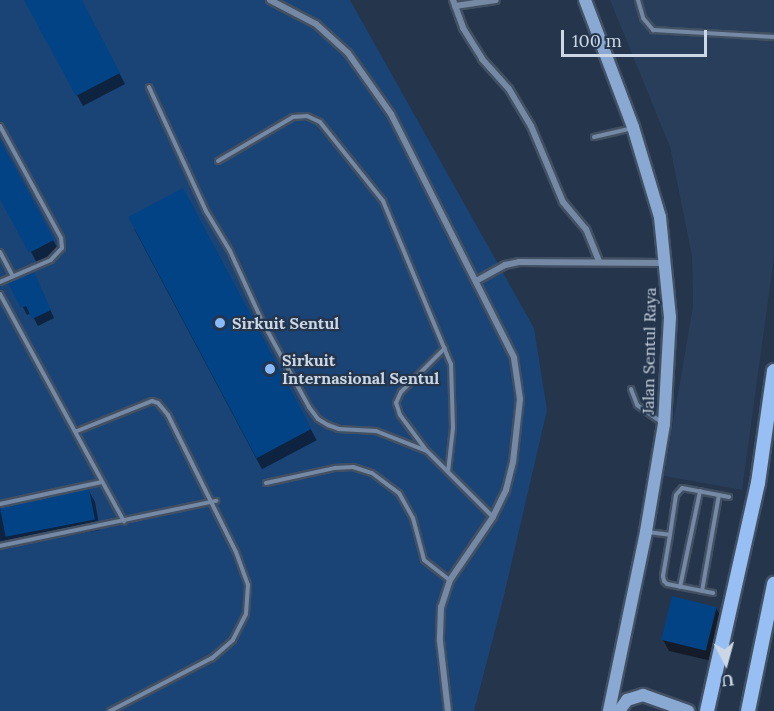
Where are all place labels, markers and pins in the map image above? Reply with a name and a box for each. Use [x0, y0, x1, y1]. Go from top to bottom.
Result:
place label: Sirkuit Sentul [232, 313, 339, 333]
marker: Sirkuit Sentul [213, 316, 227, 330]
place label: Sirkuit Internasional Sentul [282, 350, 439, 388]
marker: Sirkuit Internasional Sentul [263, 362, 277, 376]

